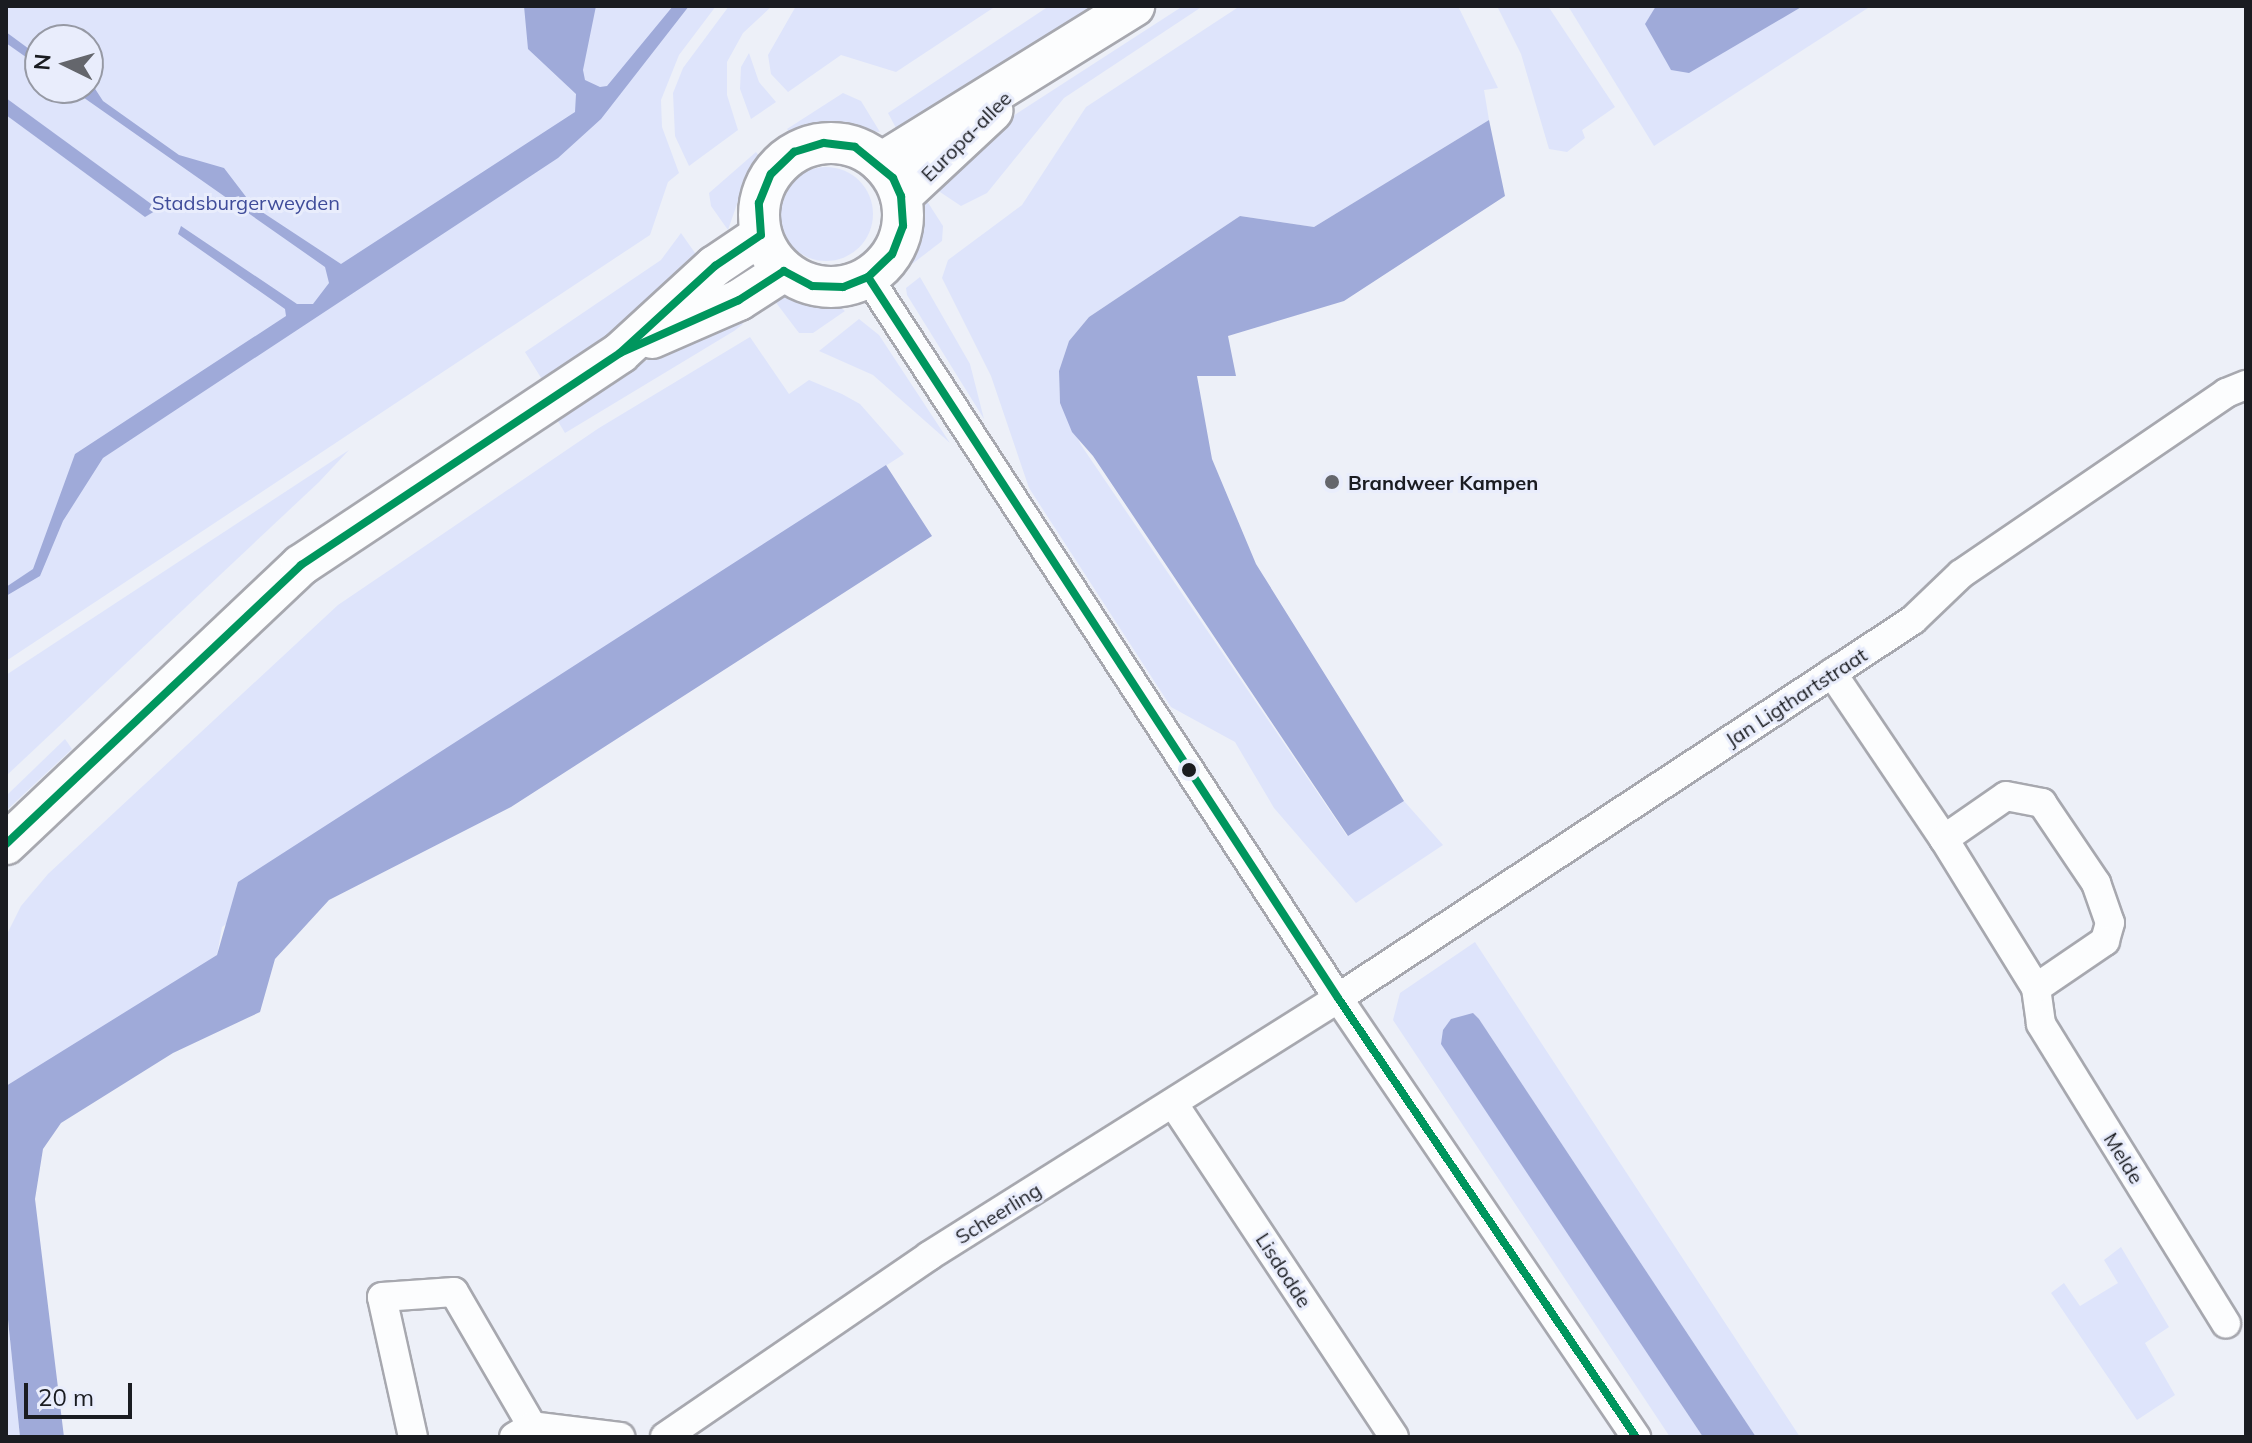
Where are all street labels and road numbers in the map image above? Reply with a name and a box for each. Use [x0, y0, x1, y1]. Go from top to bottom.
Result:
street label: Europa-allee [916, 86, 1016, 186]
street label: Jan Ligthartstraat [1721, 642, 1871, 752]
street label: Melde [2099, 1128, 2149, 1188]
street label: Scheerling [951, 1177, 1045, 1249]
street label: Lisdodde [1251, 1228, 1317, 1312]

